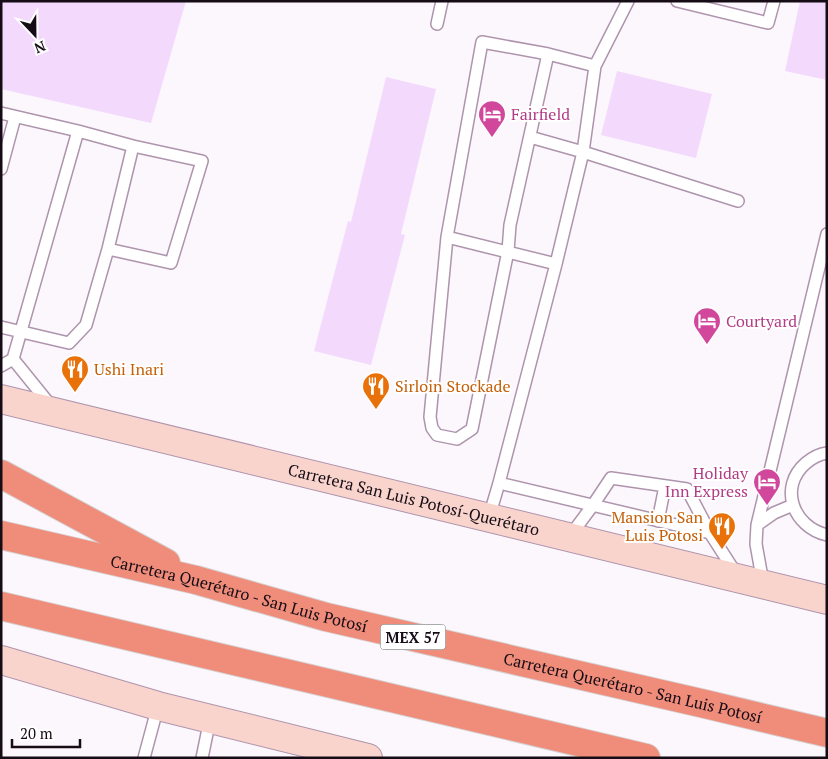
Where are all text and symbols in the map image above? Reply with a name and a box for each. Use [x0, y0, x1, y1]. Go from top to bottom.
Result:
north arrow [10, 10, 60, 60]
text: N [31, 37, 49, 58]
hotel icon: Fairfield [477, 99, 507, 138]
place label: Fairfield [511, 103, 570, 125]
hotel icon: Courtyard [692, 306, 722, 345]
place label: Courtyard [726, 310, 797, 332]
restaurant icon: Ushi Inari [60, 354, 90, 393]
place label: Ushi Inari [94, 358, 164, 380]
restaurant icon: Sirloin Stockade [361, 371, 391, 410]
place label: Sirloin Stockade [395, 375, 511, 397]
street label: Carretera San Luis Potosí-Querétaro [286, 458, 542, 541]
place label: Holiday Inn Express [665, 462, 749, 502]
hotel icon: Holiday Inn Express [752, 467, 782, 506]
place label: Mansion San Luis Potosi [611, 506, 703, 546]
restaurant icon: Mansion San Luis Potosi [707, 511, 737, 550]
street label: Carretera Querétaro - San Luis Potosí [108, 550, 370, 637]
road number: MEX 57 [380, 624, 446, 650]
street label: Carretera Querétaro - San Luis Potosí [501, 647, 764, 728]
scale bar [12, 716, 80, 748]
text: 20 m [20, 723, 53, 743]

